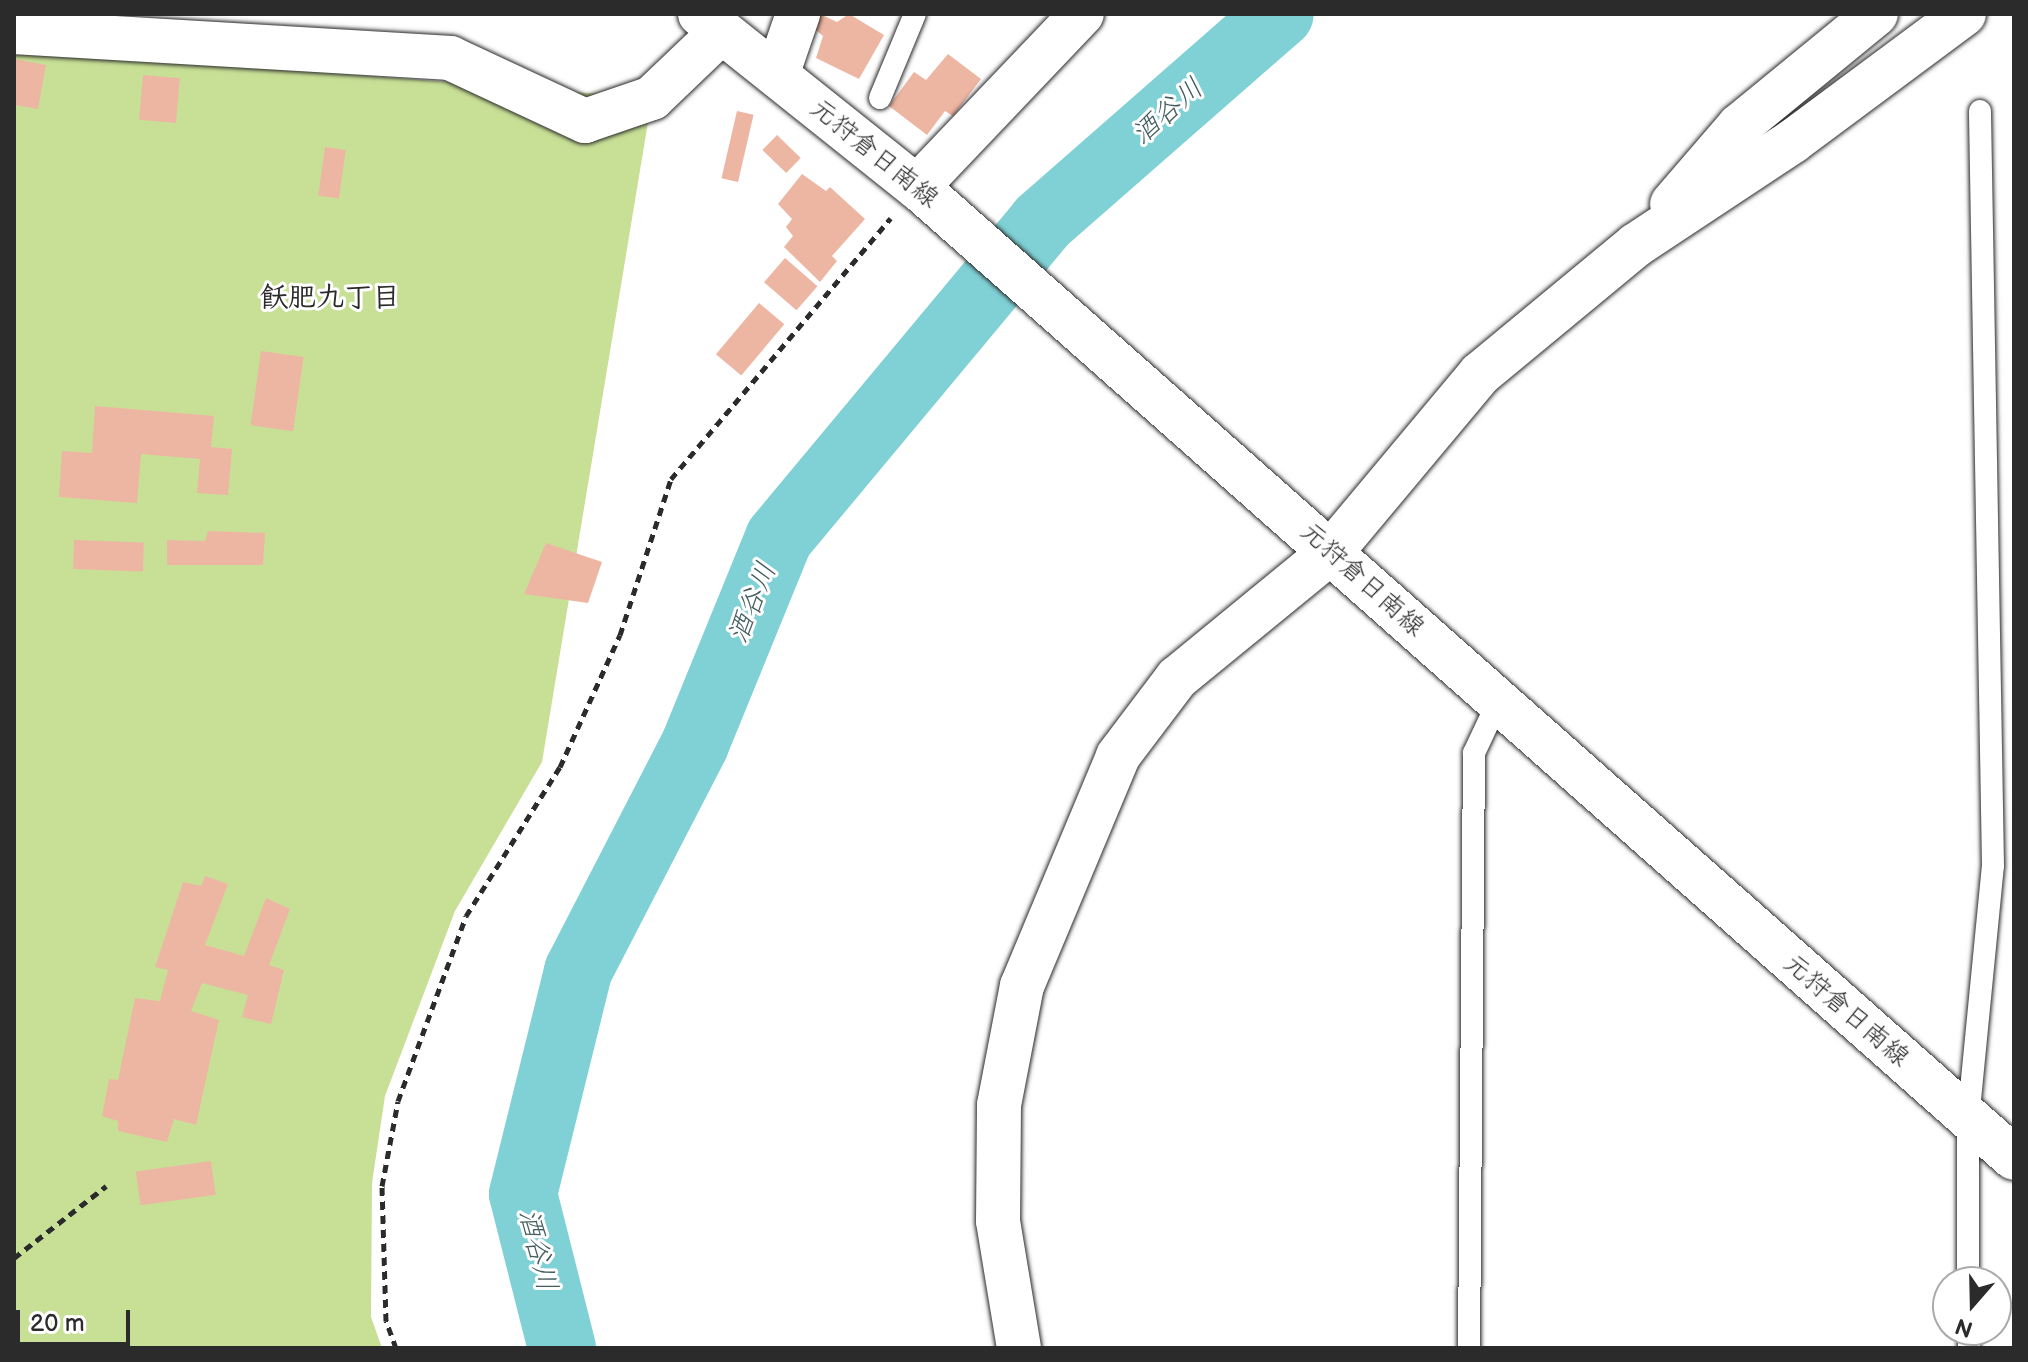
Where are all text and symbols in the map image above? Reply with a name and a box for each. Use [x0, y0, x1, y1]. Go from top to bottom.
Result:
water label: 酒谷川 [1125, 72, 1211, 152]
street label: 元狩倉日南線 [804, 93, 944, 215]
district label: 飫肥九丁目 [260, 281, 400, 315]
street label: 元狩倉日南線 [1294, 516, 1430, 644]
water label: 酒谷川 [722, 558, 784, 648]
street label: 元狩倉日南線 [1777, 948, 1915, 1074]
water label: 酒谷川 [511, 1205, 563, 1295]
north arrow [1932, 1266, 2012, 1346]
scale bar [20, 1294, 134, 1344]
text: 20 m [30, 1309, 85, 1338]
text: N [1952, 1312, 1977, 1343]

